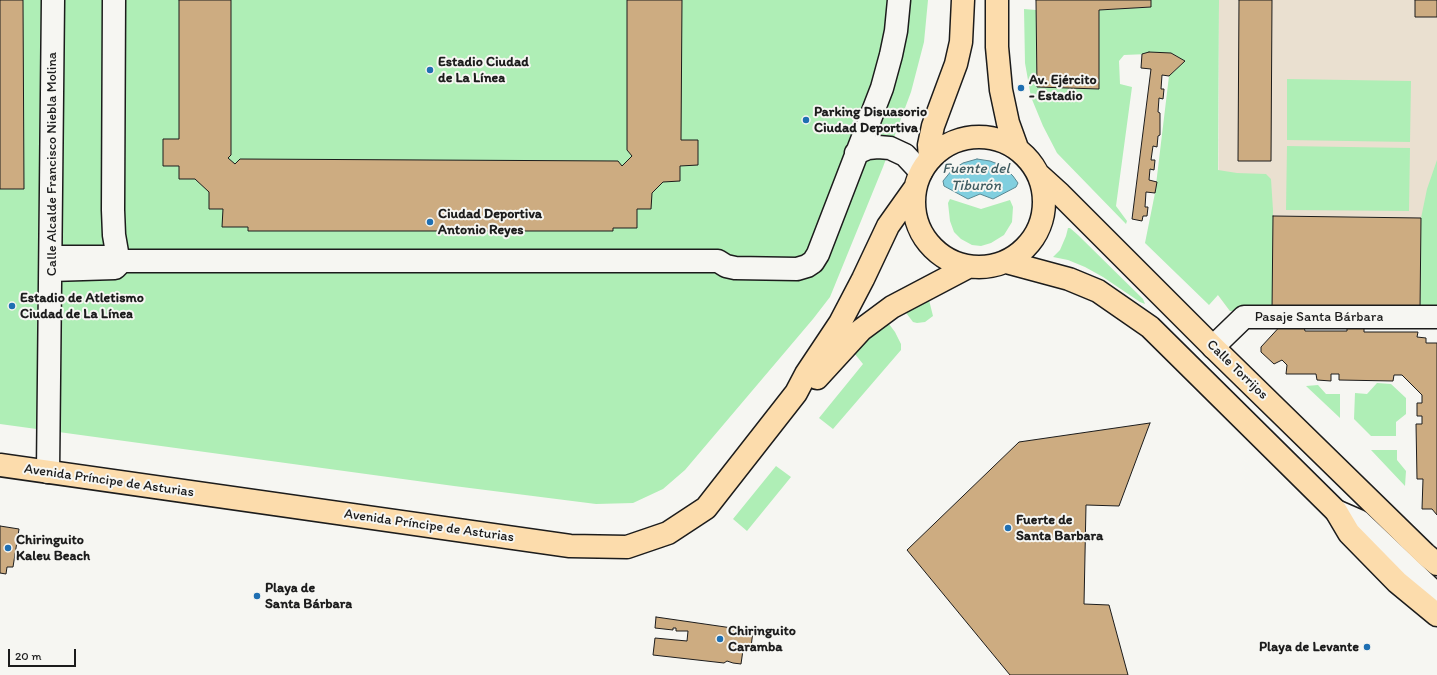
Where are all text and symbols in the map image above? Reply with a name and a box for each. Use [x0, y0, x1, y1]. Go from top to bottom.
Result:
street label: Calle Alcalde Francisco Niebla Molina [44, 52, 60, 276]
place label: Estadio Ciudad de La Línea [438, 54, 529, 86]
marker: Estadio Ciudad de La Línea [425, 65, 435, 75]
place label: Av. Ejército - Estadio [1029, 72, 1097, 104]
marker: Av. Ejército - Estadio [1016, 83, 1026, 93]
place label: Parking Disuasorio Ciudad Deportiva [814, 104, 927, 136]
marker: Parking Disuasorio Ciudad Deportiva [801, 115, 811, 125]
water label: Fuente del Tiburón [942, 160, 1010, 195]
place label: Ciudad Deportiva Antonio Reyes [438, 206, 542, 238]
marker: Ciudad Deportiva Antonio Reyes [425, 217, 435, 227]
place label: Estadio de Atletismo Ciudad de La Línea [20, 290, 144, 322]
marker: Estadio de Atletismo Ciudad de La Línea [7, 301, 17, 311]
street label: Pasaje Santa Bárbara [1255, 309, 1383, 325]
street label: Calle Torrijos [1203, 337, 1271, 403]
street label: Avenida Príncipe de Asturias [23, 461, 195, 501]
street label: Avenida Príncipe de Asturias [343, 506, 515, 546]
place label: Fuerte de Santa Barbara [1016, 512, 1103, 544]
marker: Fuerte de Santa Barbara [1003, 523, 1013, 533]
place label: Chiringuito Kaleu Beach [16, 532, 90, 564]
marker: Chiringuito Kaleu Beach [3, 543, 13, 553]
place label: Playa de Santa Bárbara [265, 580, 352, 612]
marker: Playa de Santa Bárbara [252, 591, 262, 601]
place label: Chiringuito Caramba [728, 623, 796, 656]
marker: Chiringuito Caramba [715, 634, 725, 644]
place label: Playa de Levante [1259, 639, 1359, 655]
scale bar [10, 641, 78, 667]
marker: Playa de Levante [1362, 642, 1372, 652]
text: 20 m [15, 649, 42, 663]

